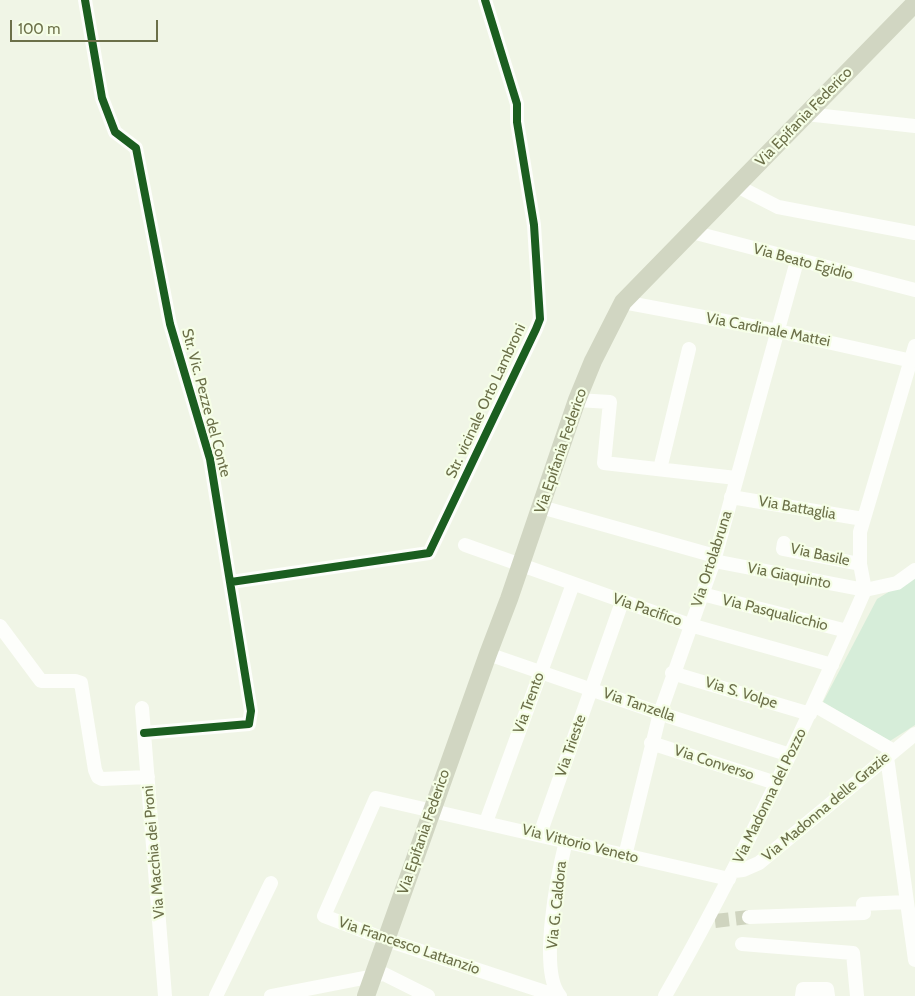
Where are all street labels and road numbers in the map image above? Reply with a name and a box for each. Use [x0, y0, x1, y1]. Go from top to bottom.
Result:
street label: Via Epifania Federico [752, 64, 856, 170]
street label: Via Beato Egidio [751, 240, 855, 284]
street label: Via Cardinale Mattei [704, 309, 832, 351]
street label: Str. vicinale Orto Lambroni [442, 321, 530, 481]
street label: Str. Vic. Pezze del Conte [178, 327, 234, 479]
street label: Via Epifania Federico [531, 386, 591, 516]
street label: Via Battaglia [757, 492, 837, 524]
street label: Via Ortolabruna [688, 509, 736, 609]
street label: Via Basile [789, 540, 851, 570]
street label: Via Giaquinto [746, 559, 832, 593]
street label: Via Pacifico [610, 590, 684, 630]
street label: Via Pasqualicchio [720, 591, 830, 635]
street label: Via Trento [510, 670, 548, 736]
street label: Via S. Volpe [703, 673, 779, 713]
street label: Via Tanzella [601, 684, 677, 726]
street label: Via Trieste [552, 712, 590, 780]
street label: Via Madonna del Pozzo [729, 725, 811, 867]
street label: Via Converso [672, 742, 756, 784]
street label: Via Madonna delle Grazie [759, 748, 893, 866]
street label: Via Epifania Federico [394, 767, 454, 897]
street label: Via Macchia dei Proni [139, 785, 169, 919]
street label: Via Vittorio Veneto [520, 821, 640, 867]
street label: Via G. Caldora [543, 860, 571, 950]
street label: Via Francesco Lattanzio [336, 913, 482, 979]

